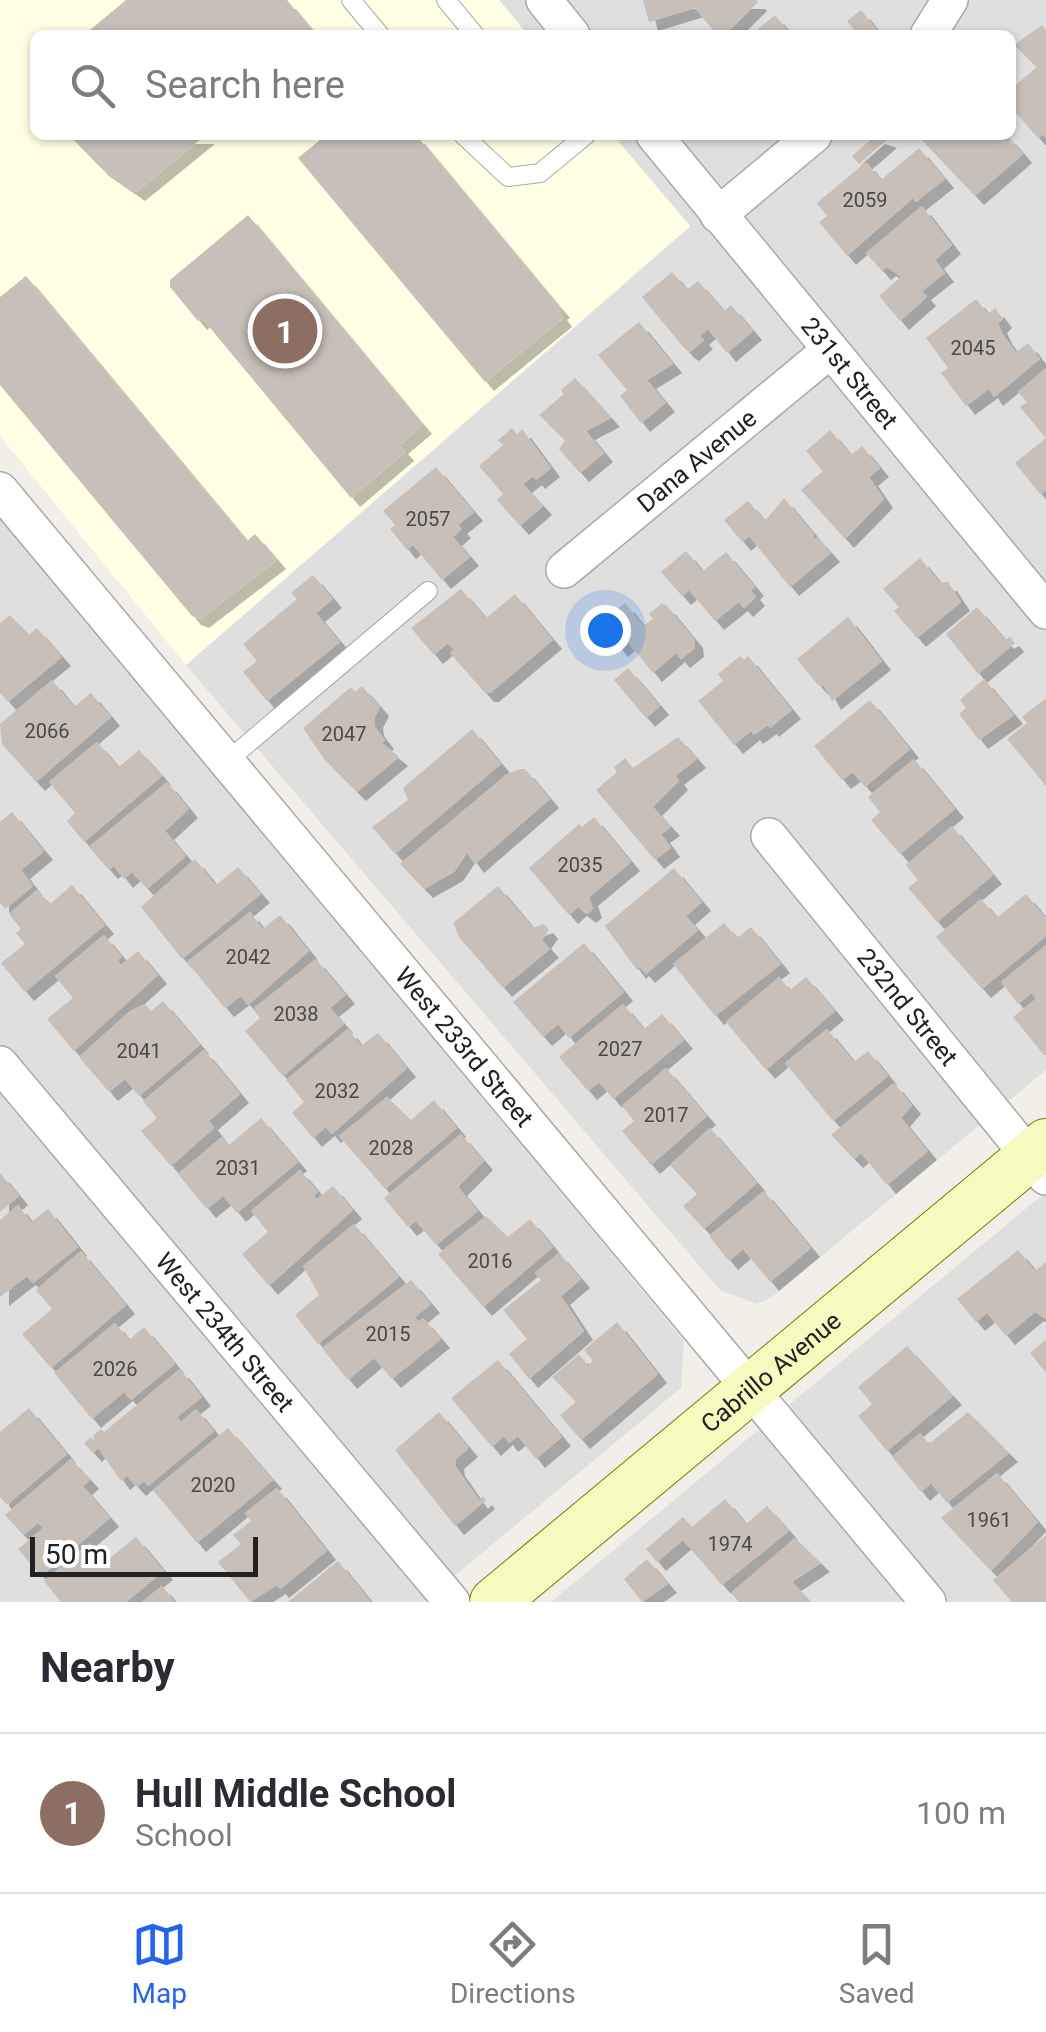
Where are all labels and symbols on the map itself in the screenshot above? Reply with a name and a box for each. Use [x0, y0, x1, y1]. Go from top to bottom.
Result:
house number: 2059 [843, 188, 887, 212]
pin: 1 [252, 294, 318, 368]
street label: 231st Street [796, 311, 904, 434]
house number: 2045 [951, 336, 995, 360]
street label: Dana Avenue [631, 403, 762, 518]
house number: 2057 [406, 507, 450, 531]
your location [580, 605, 631, 656]
house number: 2066 [25, 719, 69, 743]
house number: 2047 [322, 722, 366, 746]
house number: 2035 [558, 853, 602, 877]
street label: 232nd Street [852, 942, 964, 1071]
house number: 2042 [226, 945, 270, 969]
street label: West 233rd Street [390, 961, 539, 1132]
house number: 2038 [274, 1002, 318, 1026]
house number: 2027 [598, 1037, 642, 1061]
house number: 2041 [117, 1039, 161, 1063]
house number: 2032 [315, 1079, 359, 1103]
house number: 2017 [644, 1103, 688, 1127]
house number: 2028 [369, 1136, 413, 1160]
house number: 2031 [216, 1156, 260, 1180]
street label: West 234th Street [150, 1247, 300, 1417]
house number: 2016 [468, 1249, 512, 1273]
street label: Cabrillo Avenue [695, 1305, 847, 1438]
house number: 2015 [366, 1322, 410, 1346]
house number: 2026 [93, 1357, 137, 1381]
house number: 2020 [191, 1473, 235, 1497]
house number: 1961 [967, 1508, 1011, 1532]
scale bar [30, 1532, 258, 1576]
house number: 1974 [708, 1532, 752, 1556]

